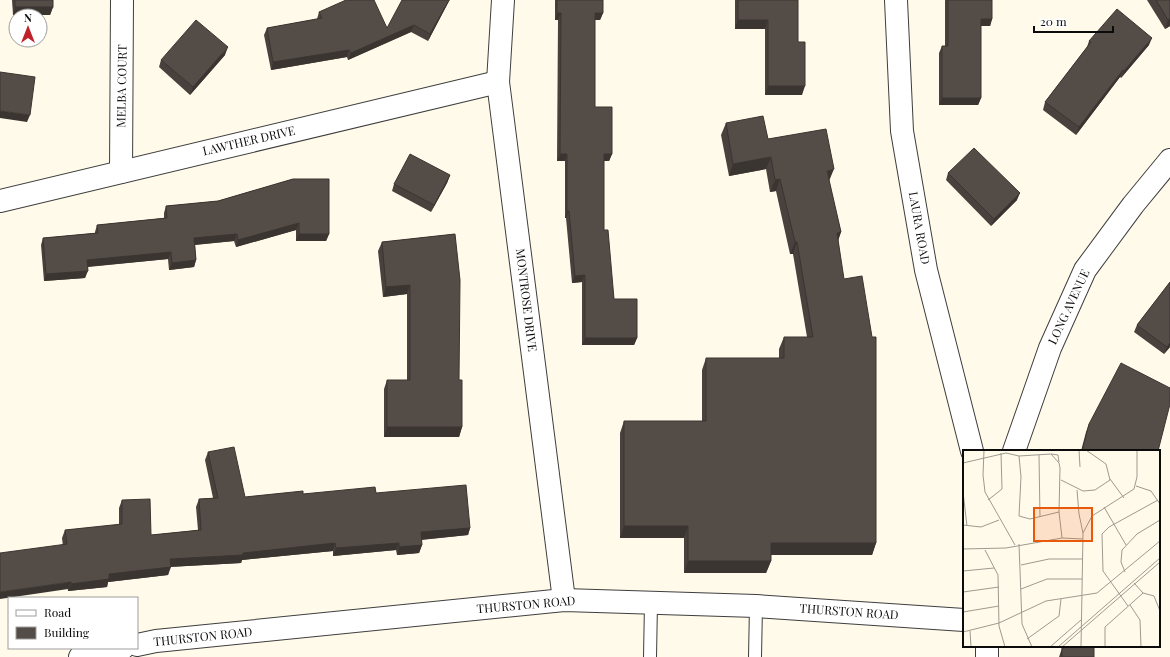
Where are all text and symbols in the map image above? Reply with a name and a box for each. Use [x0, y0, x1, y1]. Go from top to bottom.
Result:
north arrow [8, 8, 48, 48]
scale bar [1034, 8, 1113, 34]
text: N [24, 10, 32, 25]
text: 20 m [1040, 13, 1067, 29]
street label: MELBA COURT [112, 44, 130, 128]
street label: LAWTHER DRIVE [201, 122, 297, 158]
street label: LAURA ROAD [906, 190, 934, 266]
street label: MONTROSE DRIVE [513, 247, 541, 352]
street label: LONG AVENUE [1044, 266, 1092, 347]
inset map [963, 450, 1160, 647]
street label: THURSTON ROAD [476, 592, 576, 616]
legend [8, 597, 138, 649]
street label: THURSTON ROAD [799, 600, 899, 622]
text: Road [44, 604, 71, 620]
street label: THURSTON ROAD [153, 623, 253, 649]
text: Building [44, 624, 90, 640]

